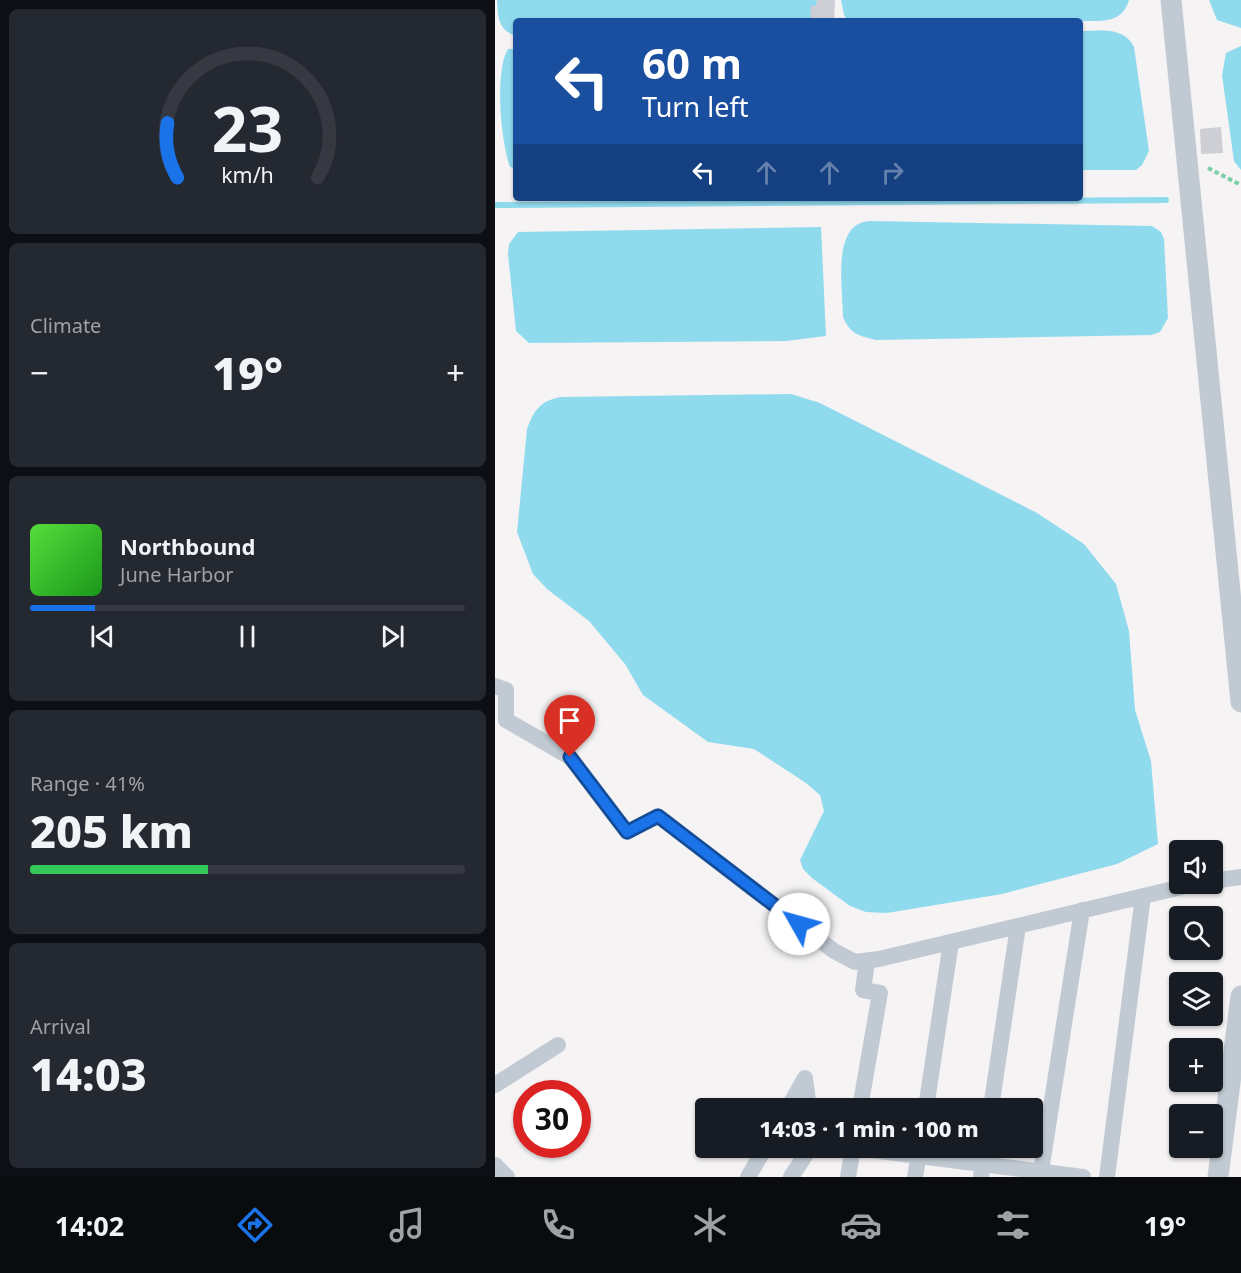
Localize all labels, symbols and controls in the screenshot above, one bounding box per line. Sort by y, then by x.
text: 60 m [642,34,742,91]
icon: left [543,42,621,120]
text: 23 [212,85,283,170]
text: Turn left [642,88,748,125]
icon: left [687,156,720,189]
icon: ahead [750,156,783,189]
icon: ahead [813,156,846,189]
icon: right [876,156,909,189]
text: km/h [221,161,274,190]
text: Climate [30,312,101,339]
text: 19° [212,342,283,403]
text: − [30,350,49,395]
text: + [446,350,465,395]
text: Northbound [120,531,255,561]
text: June Harbor [120,561,234,588]
icon: previous [86,620,119,653]
icon: pause [231,620,264,653]
icon: next [376,620,409,653]
pin [544,695,595,757]
icon: arrive [553,704,586,737]
text: Range · 41% [30,770,145,797]
text: 205 km [30,800,193,861]
map controls [1169,840,1223,1158]
button: sound [1169,840,1223,894]
position arrow [767,892,831,956]
button: search [1169,906,1223,960]
button: layers [1169,972,1223,1026]
text: Arrival [30,1013,91,1040]
button: + [1169,1038,1223,1092]
text: 14:03 [30,1043,147,1104]
speed limit sign: 30 [513,1080,591,1158]
button: − [1169,1104,1223,1158]
text: 14:03 · 1 min · 100 m [759,1113,979,1143]
icon: directions [234,1204,276,1246]
icon: music [386,1204,428,1246]
icon: phone [537,1204,579,1246]
icon: climate [689,1204,731,1246]
icon: car [840,1204,882,1246]
icon: filters [992,1204,1034,1246]
text: 14:02 [55,1207,124,1244]
text: 19° [1144,1207,1186,1244]

